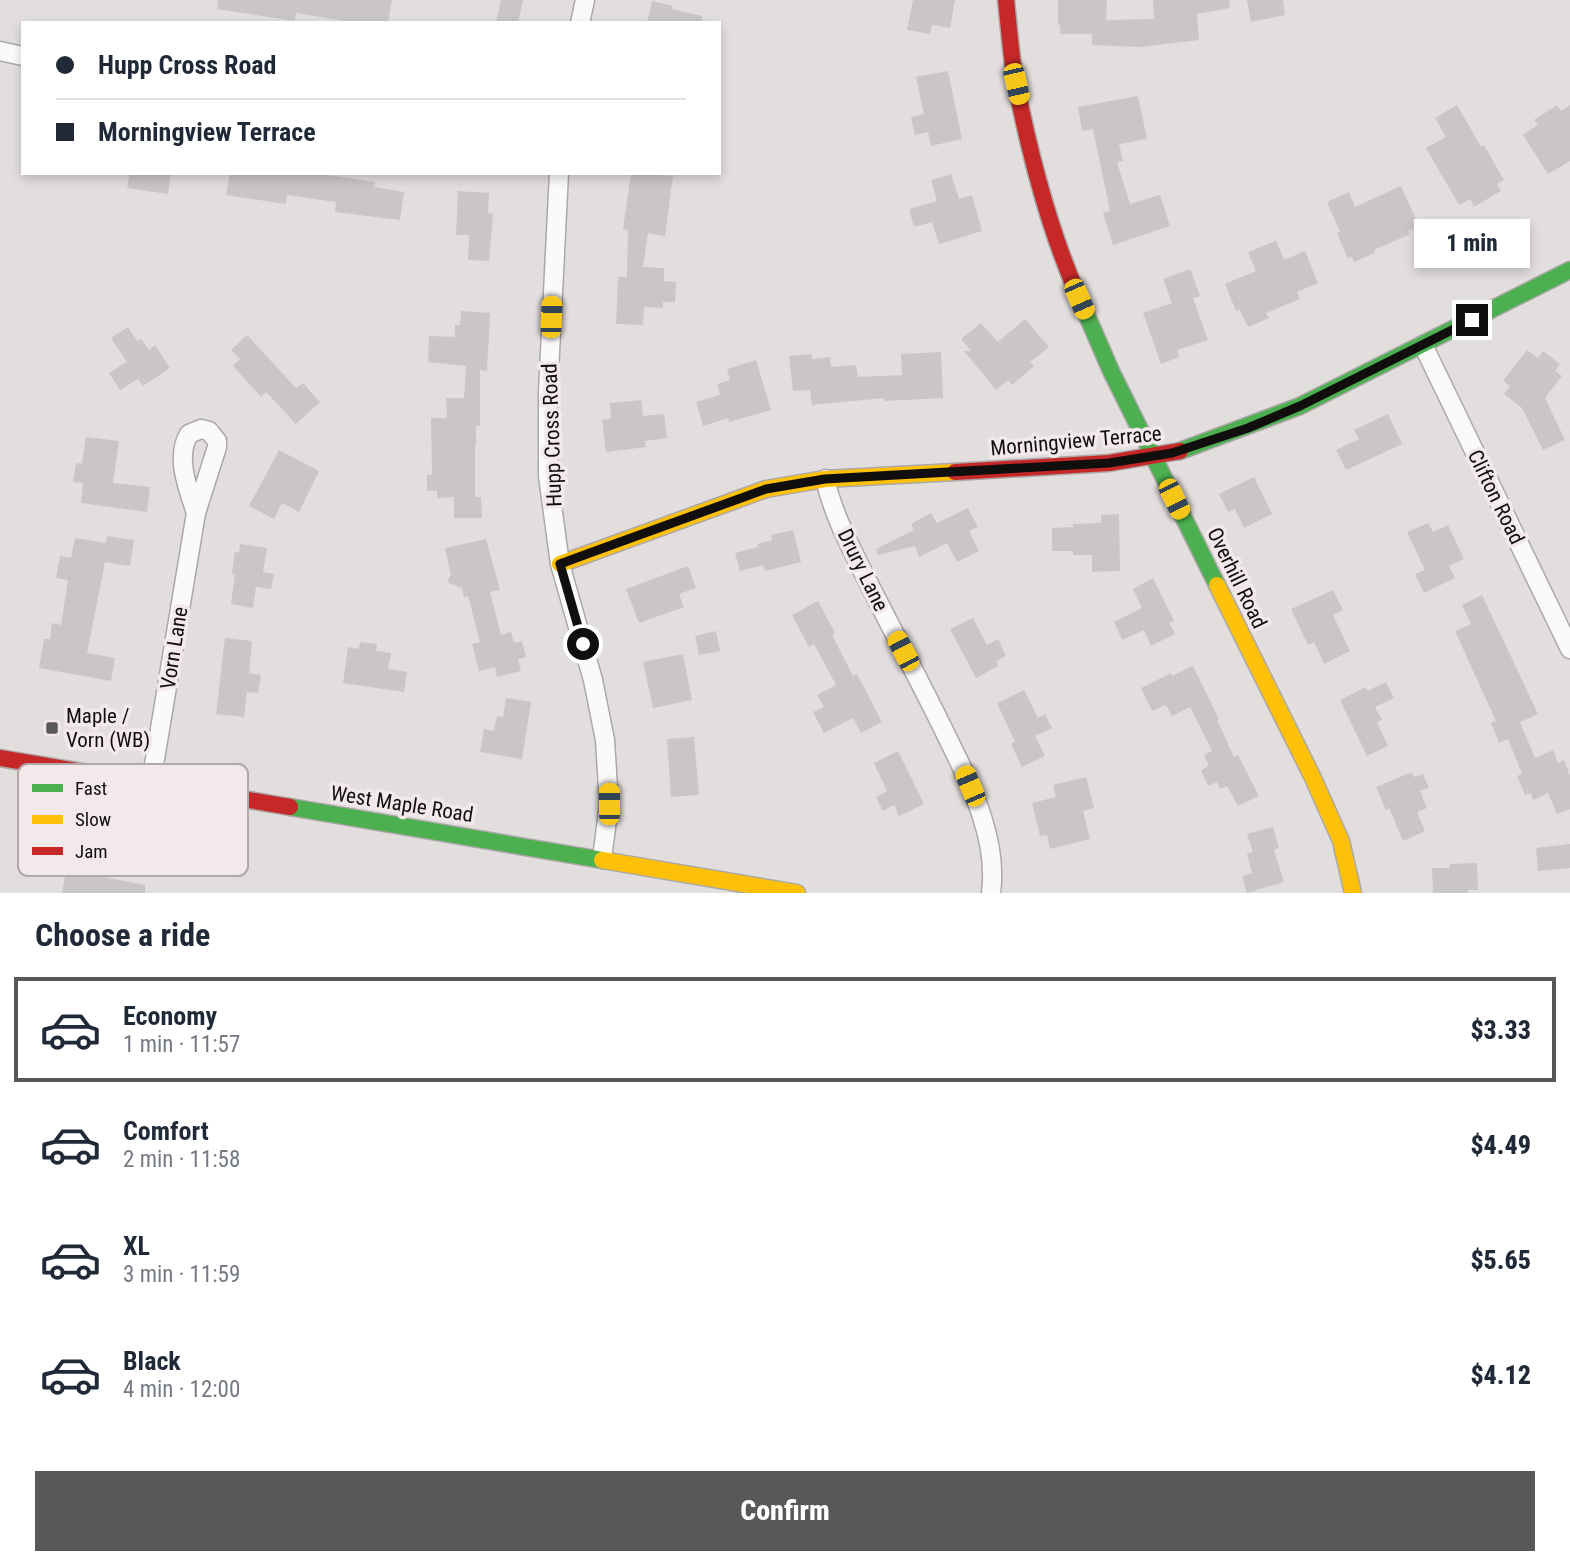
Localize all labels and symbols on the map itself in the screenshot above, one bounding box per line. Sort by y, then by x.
car [1002,61,1031,107]
callout: 1 min [1414,218,1530,268]
car [1061,276,1098,322]
car [540,296,563,338]
route end [1456,304,1488,336]
street label: Hupp Cross Road [538,363,566,507]
street label: Morningview Terrace [989,422,1163,460]
street label: Clifton Road [1463,446,1529,548]
car [1156,476,1193,522]
street label: Overhill Road [1202,524,1272,632]
street label: Drury Lane [833,525,893,615]
street label: Vorn Lane [156,605,192,691]
route start [567,628,599,660]
car [884,628,923,674]
place label: Maple / Vorn (WB) [66,704,150,752]
marker: Maple / Vorn (WB) [44,720,60,736]
car [953,763,988,809]
legend [18,764,248,876]
text: Fast [75,777,107,800]
street label: West Maple Road [329,781,475,827]
car [599,783,620,825]
text: Slow [75,808,111,831]
text: Jam [75,840,108,863]

